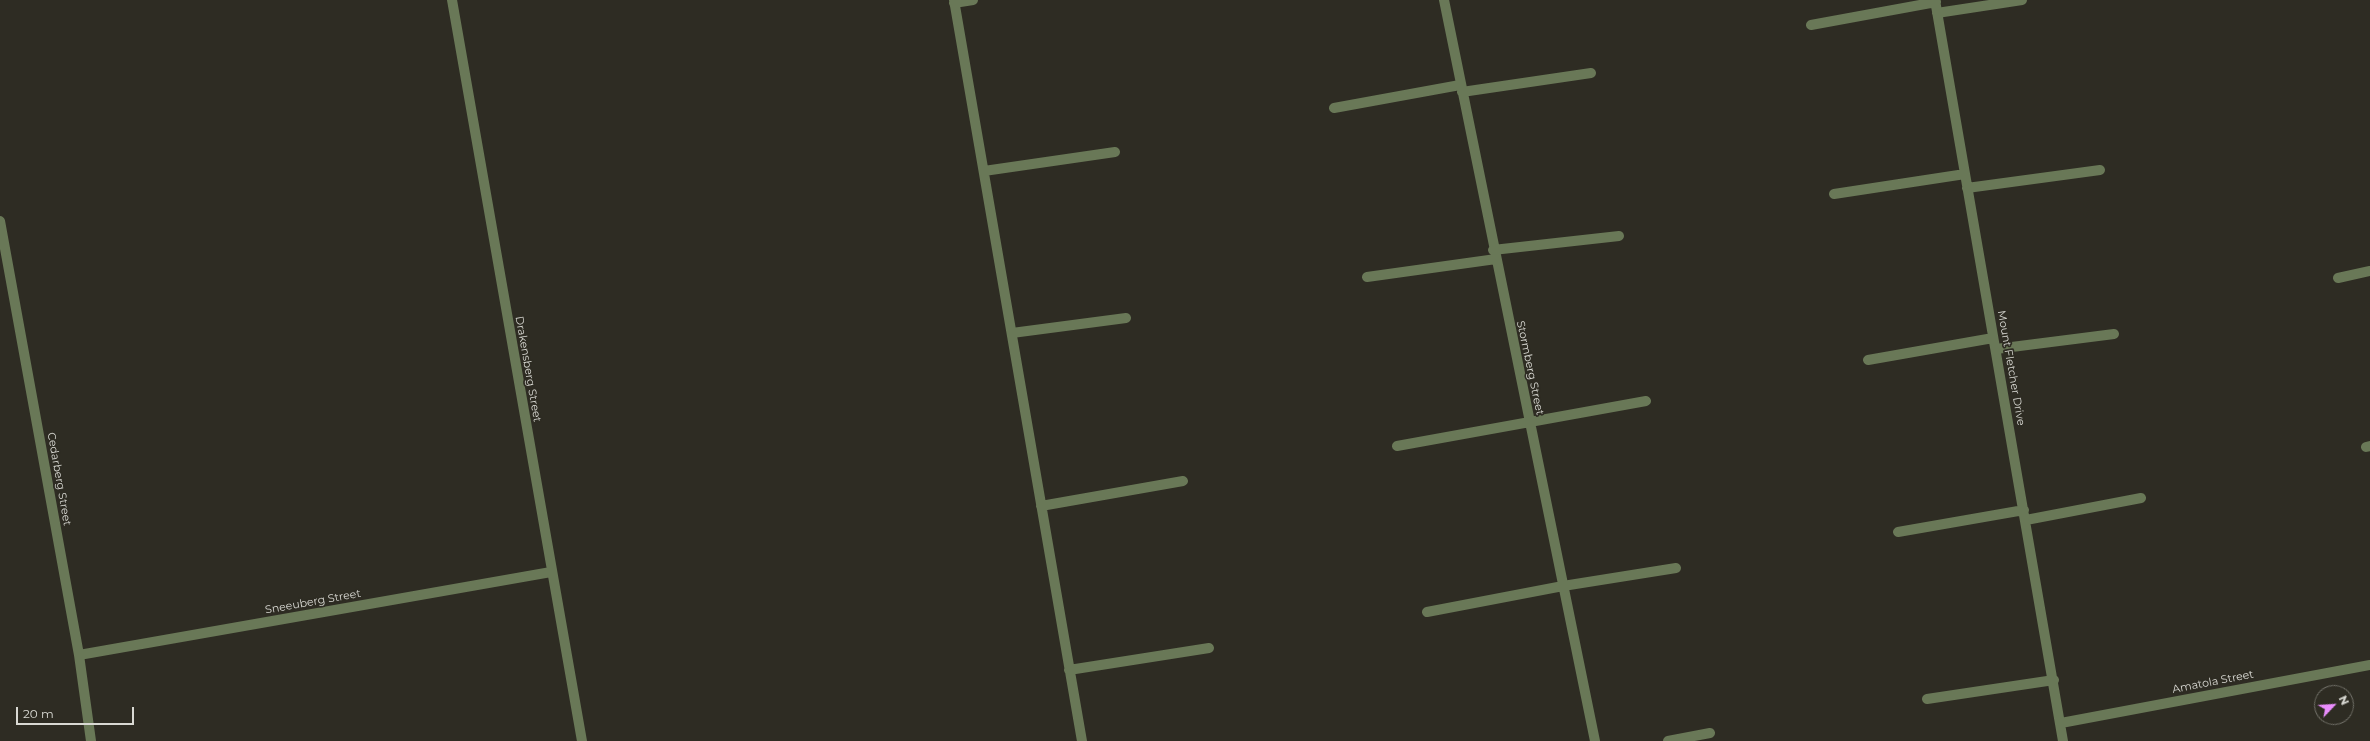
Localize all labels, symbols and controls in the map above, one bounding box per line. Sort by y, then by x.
street label: Mount Fletcher Drive [1994,309,2028,427]
street label: Drakensberg Street [512,315,544,423]
street label: Stormberg Street [1514,320,1546,416]
street label: Cedarberg Street [44,431,74,527]
street label: Sneeuberg Street [264,587,362,617]
street label: Amatola Street [2171,668,2255,696]
north arrow [2314,685,2354,725]
text: N [2336,693,2352,707]
scale bar [18,699,136,725]
text: 20 m [23,706,54,721]

